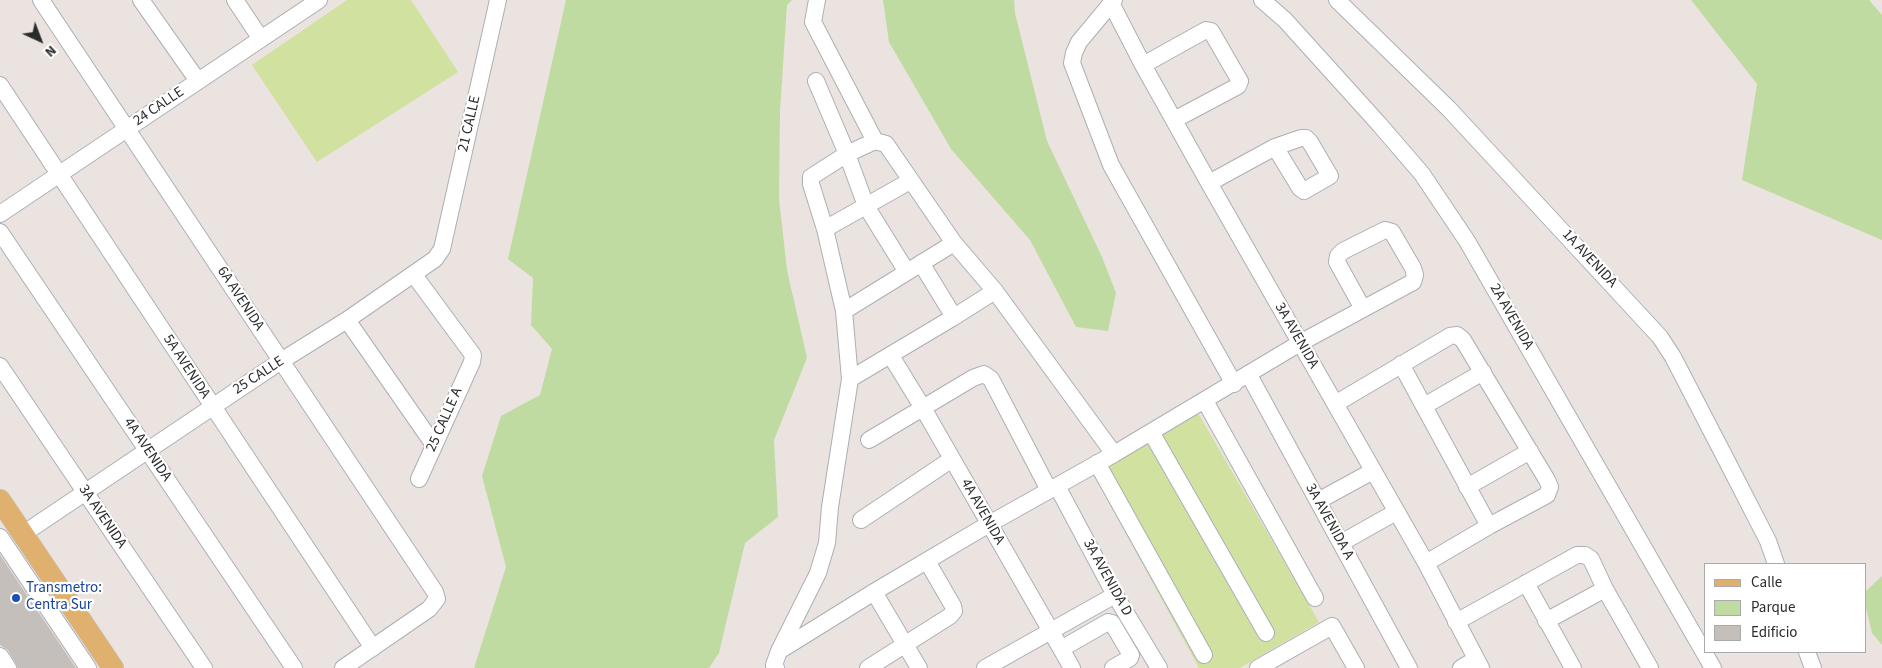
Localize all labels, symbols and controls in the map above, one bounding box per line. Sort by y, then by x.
north arrow [15,15,65,65]
text: N [40,40,60,61]
street label: 24 CALLE [130,84,188,130]
street label: 21 CALLE [455,94,485,154]
street label: 1A AVENIDA [1558,226,1620,292]
street label: 6A AVENIDA [213,263,267,335]
street label: 2A AVENIDA [1485,281,1537,353]
street label: 3A AVENIDA [1270,300,1322,372]
street label: 5A AVENIDA [159,331,213,403]
street label: 25 CALLE [230,353,288,399]
street label: 25 CALLE A [423,385,467,455]
street label: 4A AVENIDA [119,415,175,485]
street label: 4A AVENIDA [956,476,1008,548]
street label: 3A AVENIDA A [1301,481,1357,563]
street label: 3A AVENIDA [74,482,130,552]
street label: 3A AVENIDA D [1078,536,1136,620]
legend [1704,563,1867,653]
text: Calle [1751,572,1782,593]
place label: Transmetro: Centra Sur [26,580,102,615]
marker: Transmetro: Centra Sur [10,592,22,604]
text: Parque [1751,597,1795,618]
text: Edificio [1751,622,1798,643]

